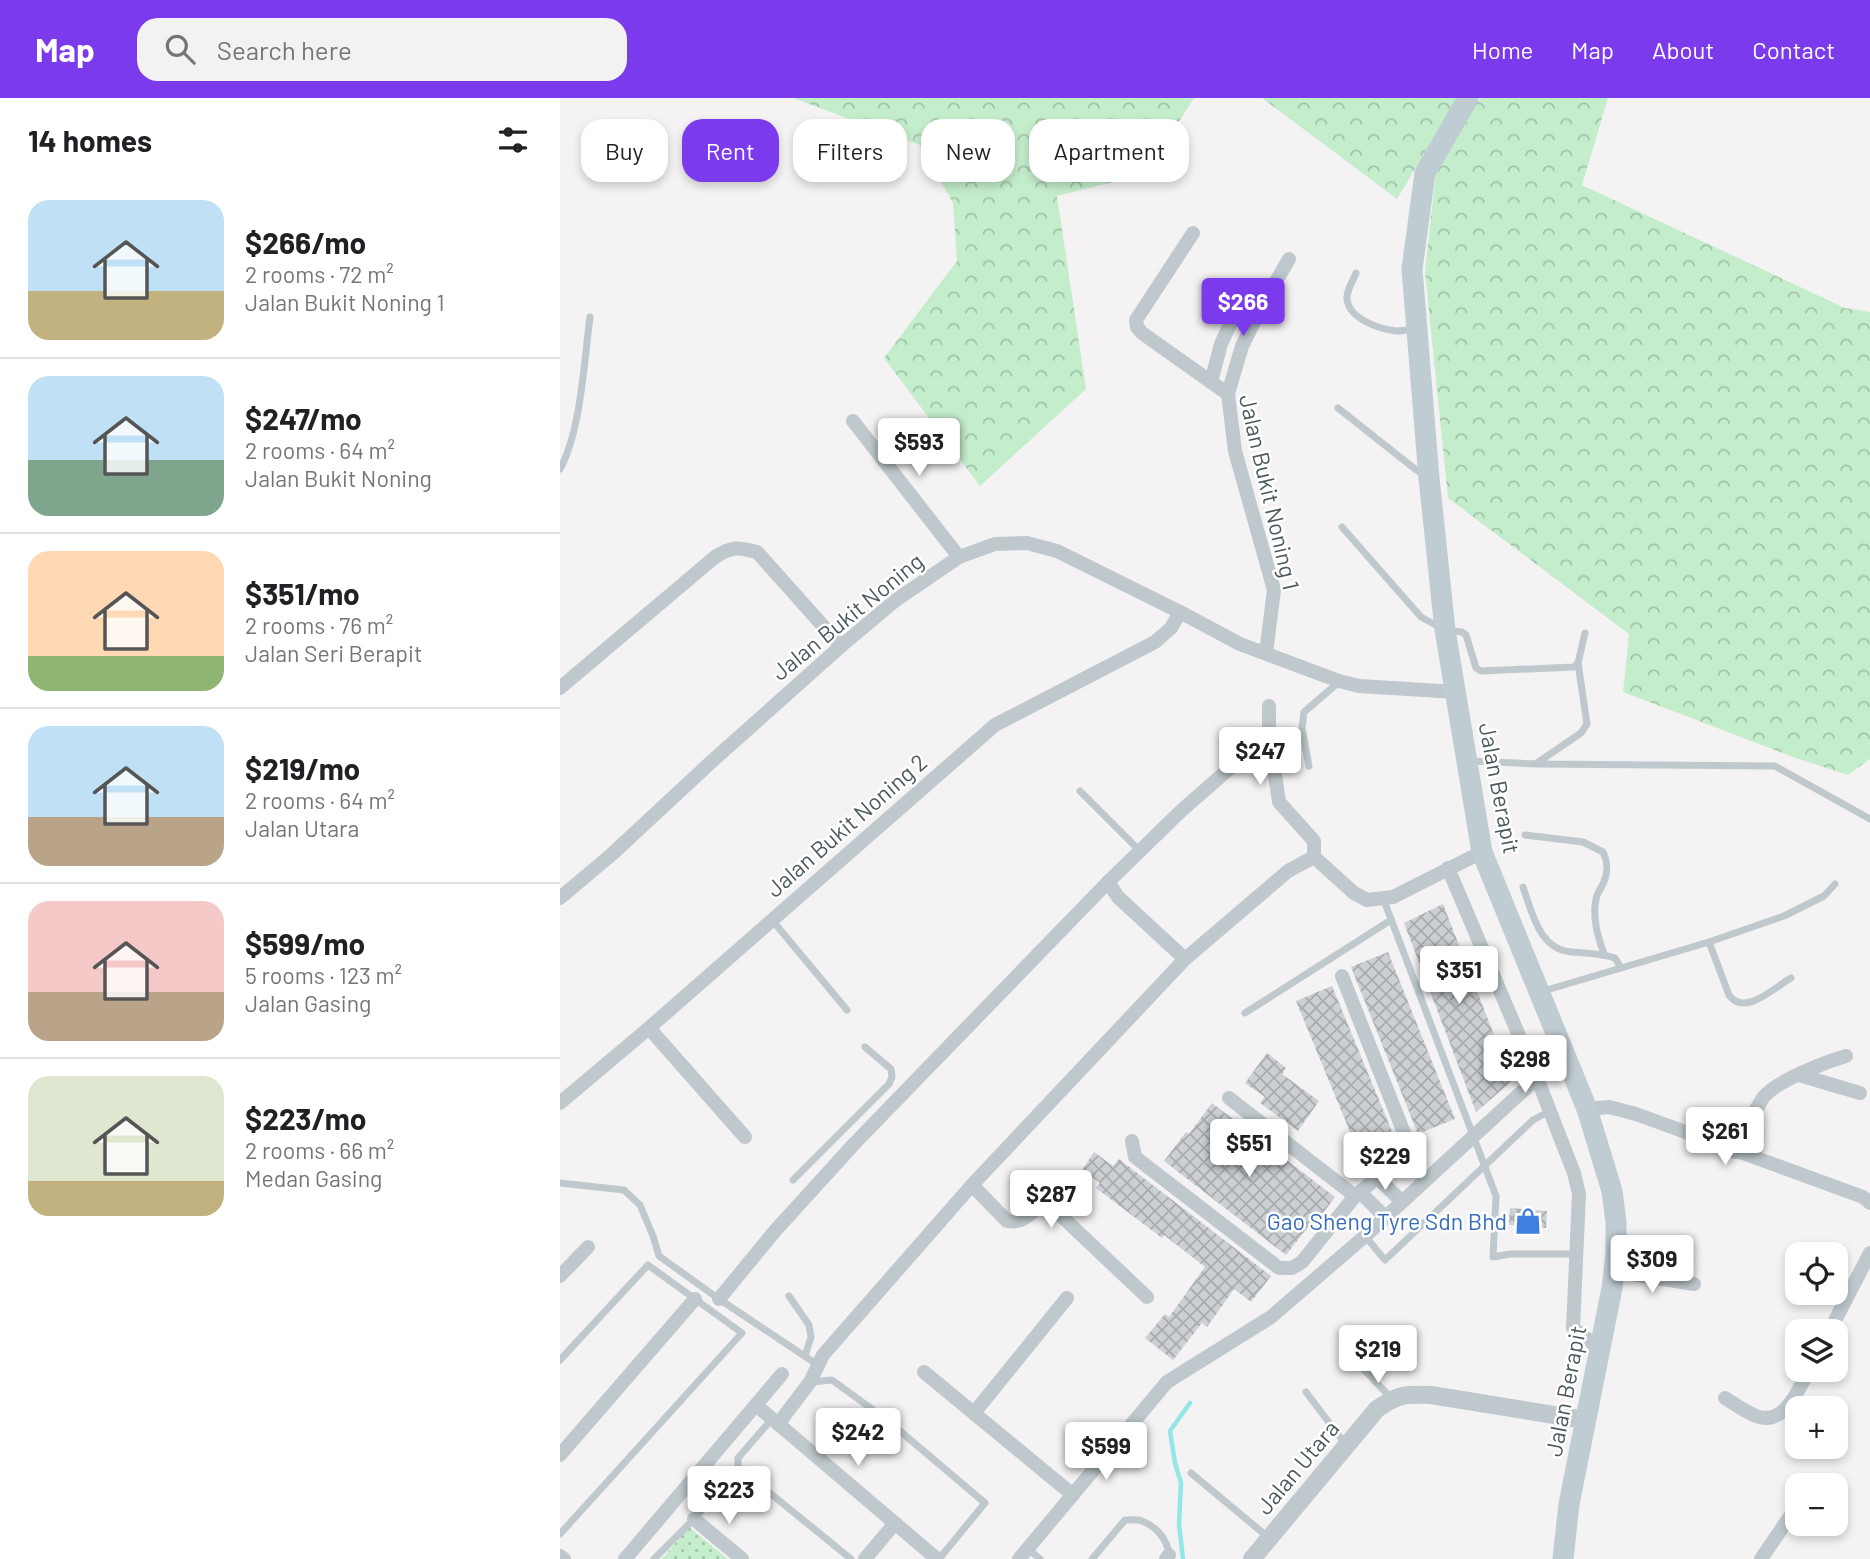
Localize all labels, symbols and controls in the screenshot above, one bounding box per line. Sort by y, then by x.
search box [137,18,627,81]
text: Map [35,29,95,69]
icon: search [161,30,199,68]
text: Search here [217,34,352,65]
text: Home [1472,35,1533,64]
text: Map [1571,35,1614,64]
text: About [1652,35,1714,64]
text: Contact [1752,35,1835,64]
chip: Buy [581,119,668,182]
chip: Rent [682,119,779,182]
chip: Filters [793,119,907,182]
chip: New [921,119,1015,182]
chip: Apartment [1029,119,1189,182]
icon: filters [494,121,532,159]
text: 14 homes [28,122,152,158]
text: $266/mo [245,224,366,260]
icon: home [84,228,168,312]
text: 2 rooms · 72 m² [245,260,394,288]
pin: $266 [1202,278,1284,338]
text: $266 [1218,287,1268,315]
text: Jalan Bukit Noning 1 [245,288,445,316]
street label: Jalan Bukit Noning 1 [1234,392,1306,592]
text: $247/mo [245,400,362,436]
icon: home [84,404,168,488]
pin: $593 [878,418,960,478]
text: $593 [894,427,944,455]
text: 2 rooms · 64 m² [245,436,395,464]
text: Jalan Bukit Noning [245,464,432,492]
street label: Jalan Bukit Noning [766,546,928,686]
text: $351/mo [245,575,360,611]
icon: home [84,579,168,663]
text: 2 rooms · 76 m² [245,611,393,639]
text: Jalan Seri Berapit [245,639,422,667]
street label: Jalan Berapit [1474,720,1526,856]
pin: $247 [1219,728,1301,787]
text: $247 [1235,736,1285,764]
street label: Jalan Bukit Noning 2 [760,748,932,902]
text: $219/mo [245,750,360,786]
icon: home [84,754,168,838]
text: 2 rooms · 64 m² [245,786,395,814]
text: Jalan Utara [245,814,359,842]
text: $599/mo [245,925,365,961]
icon: home [84,929,168,1013]
pin: $351 [1418,946,1500,1006]
text: $351 [1436,955,1482,983]
text: 5 rooms · 123 m² [245,961,402,989]
text: Jalan Gasing [245,989,371,1017]
pin: $298 [1484,1035,1566,1095]
text: $298 [1500,1044,1550,1072]
text: $223/mo [245,1100,367,1136]
icon: home [84,1104,168,1188]
pin: $261 [1684,1108,1766,1167]
text: $261 [1702,1116,1748,1144]
pin: $551 [1208,1119,1290,1179]
text: $551 [1226,1128,1272,1156]
pin: $229 [1344,1132,1426,1192]
text: 2 rooms · 66 m² [245,1136,394,1164]
text: $229 [1359,1141,1411,1169]
text: Medan Gasing [245,1164,382,1192]
pin: $287 [1010,1170,1092,1230]
text: $287 [1026,1179,1076,1207]
shop icon: Gao Sheng Tyre Sdn Bhd [1513,1206,1543,1236]
place label: Gao Sheng Tyre Sdn Bhd [1267,1207,1507,1235]
pin: $309 [1611,1236,1693,1295]
map controls [1785,1242,1848,1536]
button: locate [1785,1242,1848,1305]
text: $309 [1627,1244,1677,1272]
button: layers [1785,1319,1848,1382]
street label: Jalan Berapit [1539,1323,1591,1459]
pin: $219 [1337,1326,1419,1385]
text: $219 [1355,1334,1401,1362]
button: + [1785,1396,1848,1459]
pin: $242 [817,1408,899,1468]
street label: Jalan Utara [1250,1414,1344,1520]
text: $242 [832,1417,884,1445]
pin: $599 [1065,1422,1147,1482]
text: $599 [1081,1431,1131,1459]
pin: $223 [688,1466,770,1526]
button: − [1785,1473,1848,1536]
text: $223 [703,1475,755,1503]

